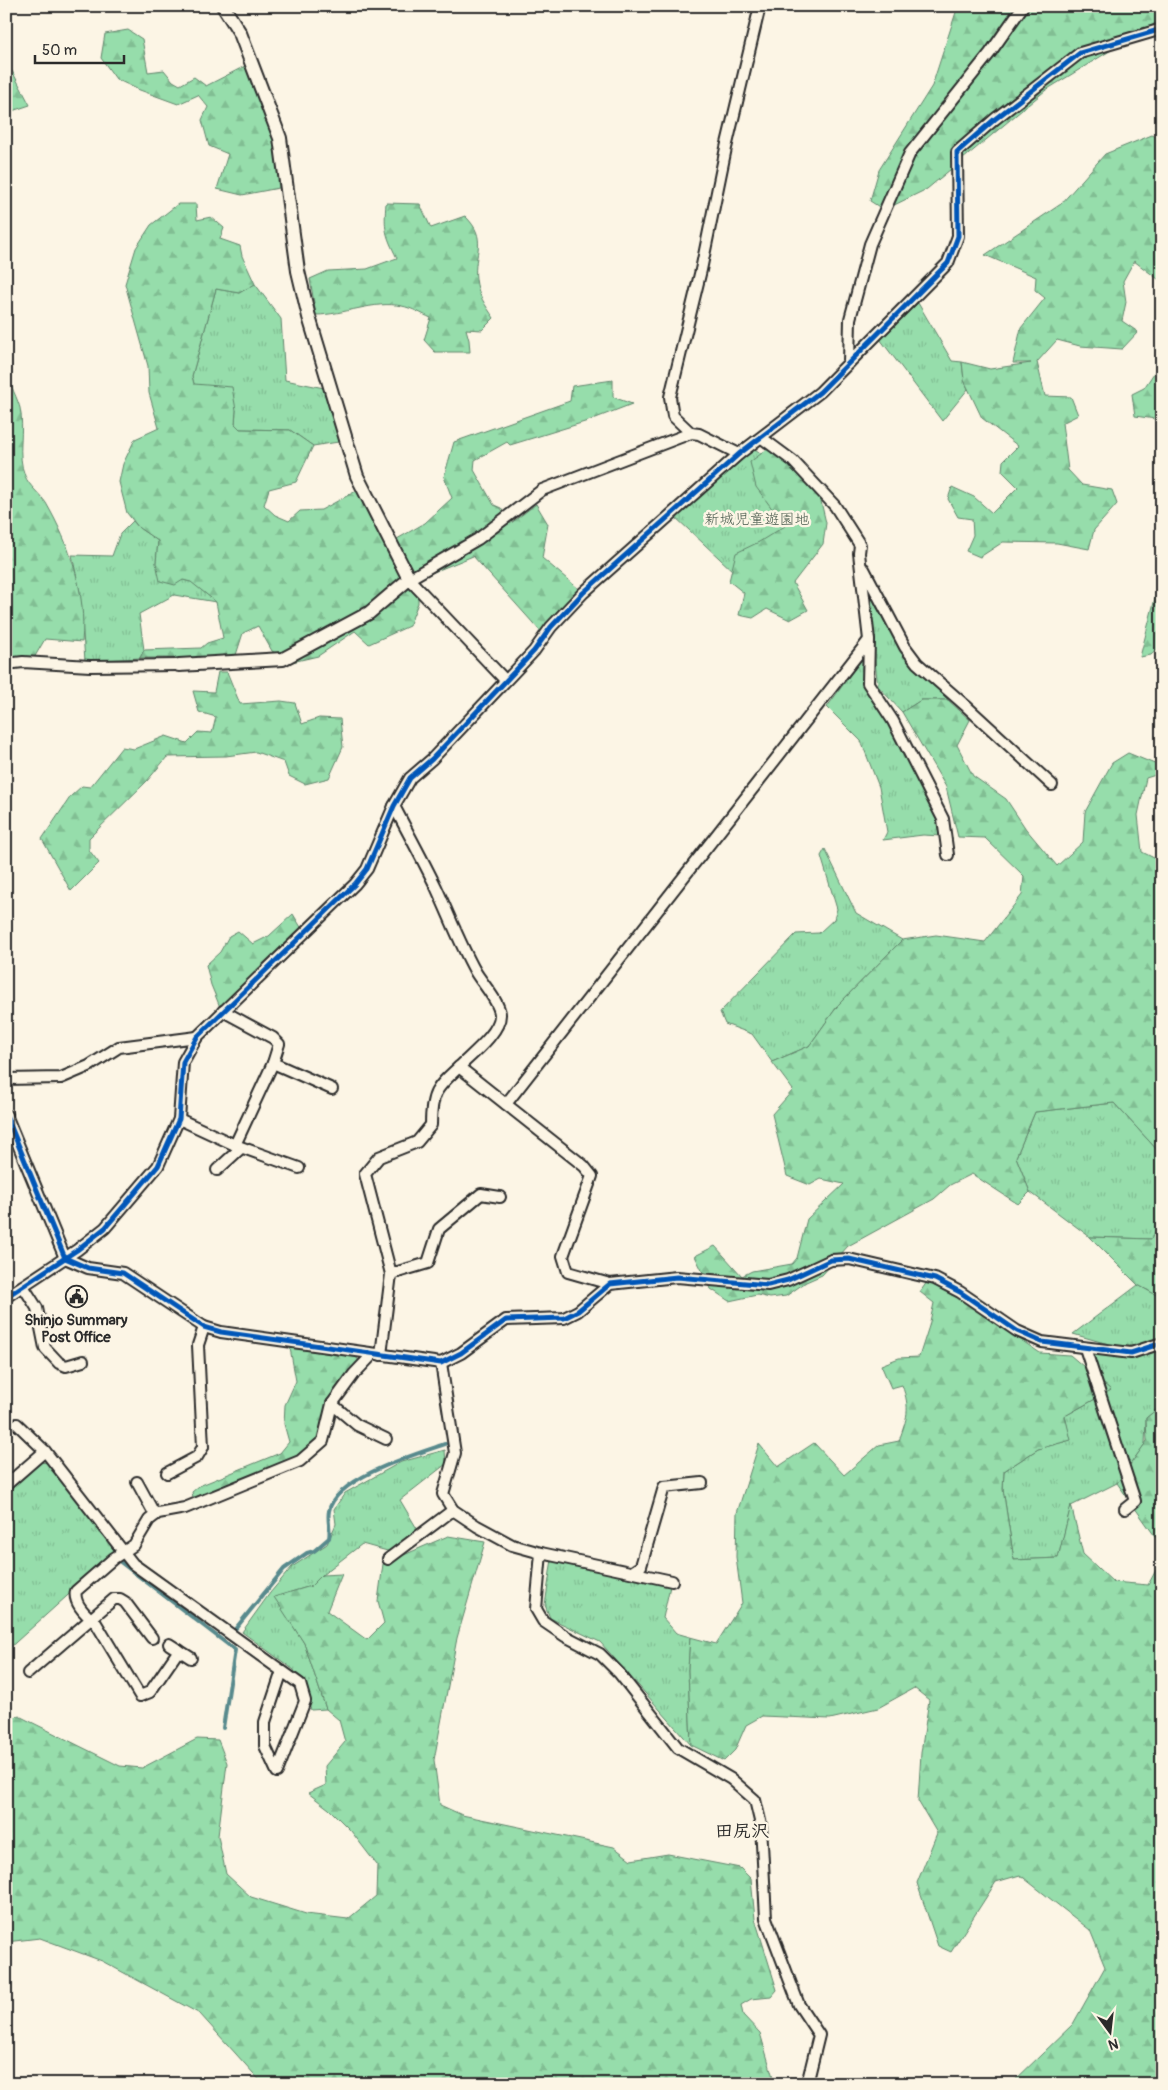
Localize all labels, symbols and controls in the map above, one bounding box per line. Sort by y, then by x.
scale bar [35,32,124,64]
text: 50 m [42,41,77,60]
park label: 新城児童遊園地 [704,510,810,529]
public building icon: Shinjo Summary Post Office [64,1285,88,1309]
place label: Shinjo Summary Post Office [25,1311,128,1347]
district label: 田尻沢 [715,1820,769,1843]
north arrow [1086,2008,1136,2058]
text: N [1106,2035,1120,2054]

